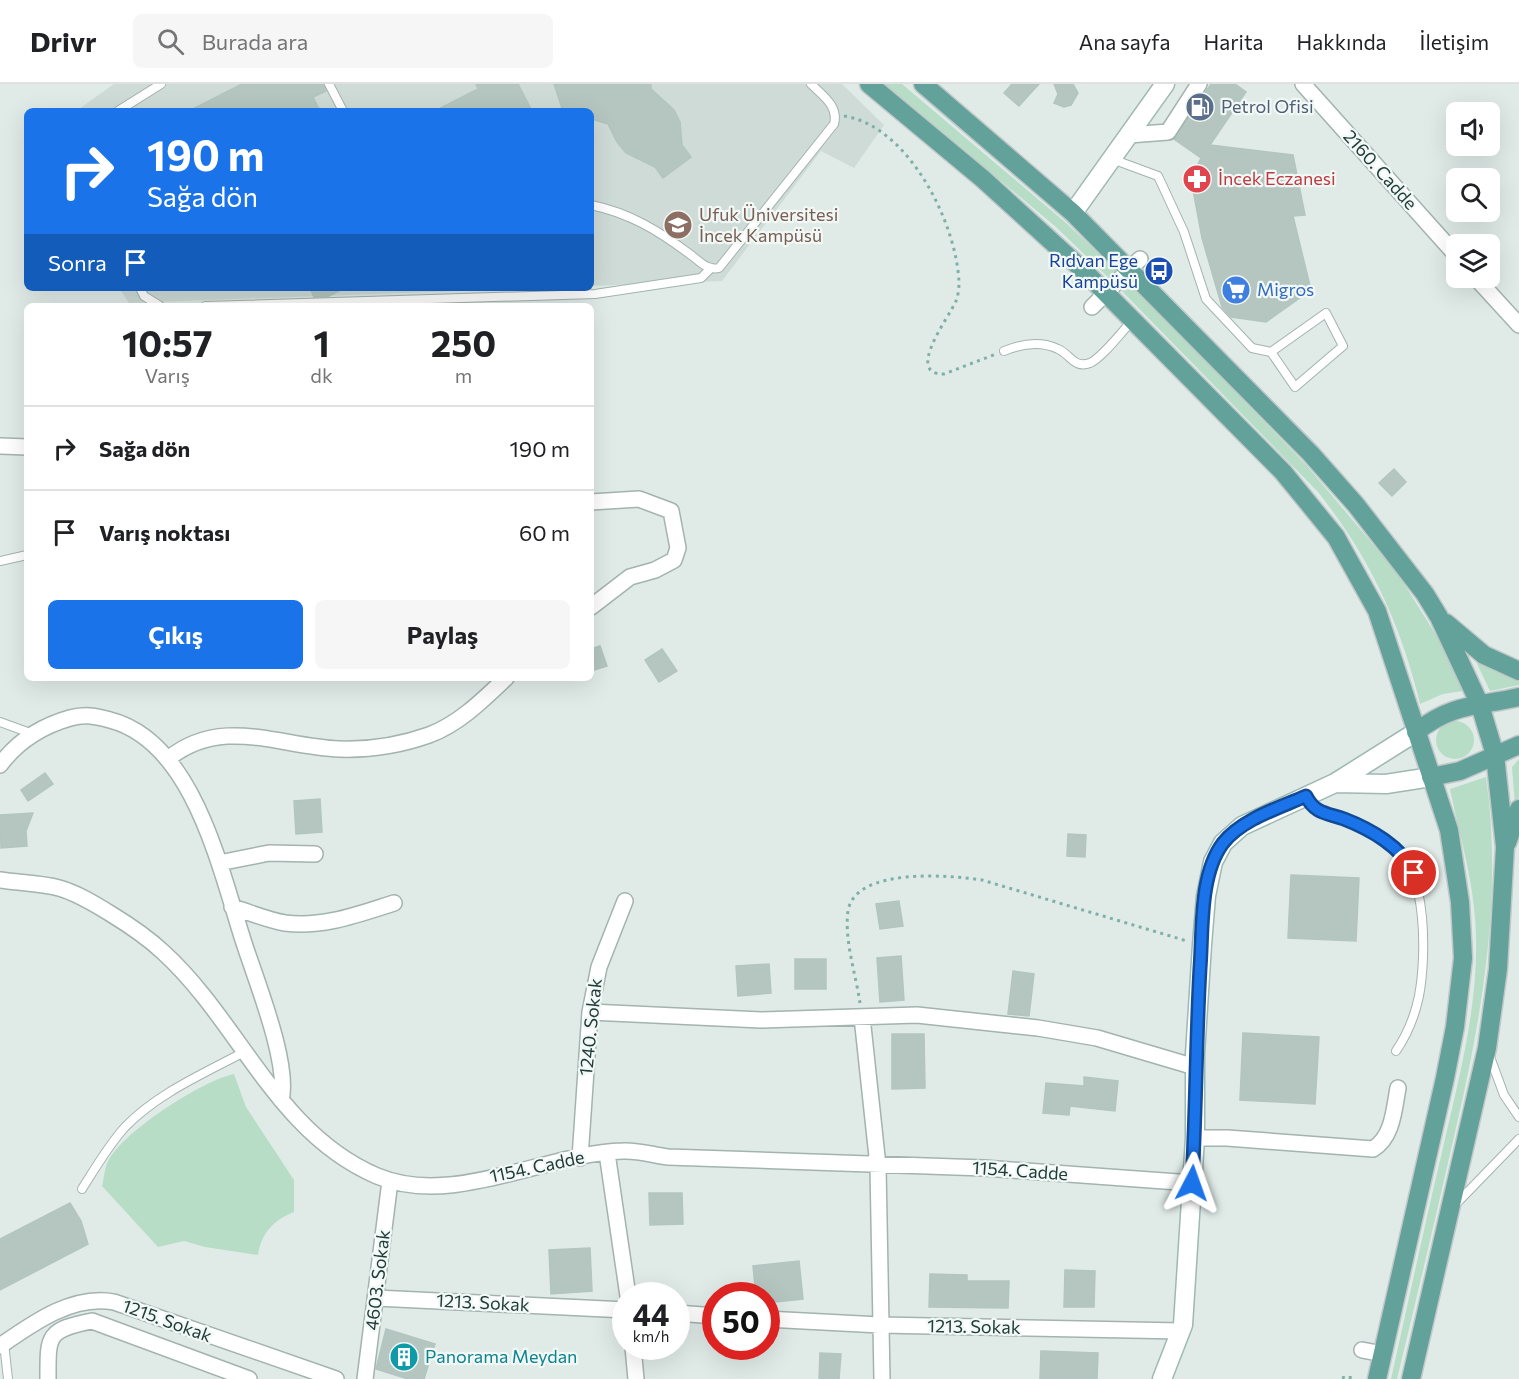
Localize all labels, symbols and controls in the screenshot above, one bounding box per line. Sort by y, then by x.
search box [133,14,553,68]
text: Drivr [30,24,97,58]
icon: search [154,25,187,58]
text: Burada ara [202,28,308,55]
text: Ana sayfa [1079,29,1170,54]
text: Harita [1203,29,1264,54]
text: Hakkında [1297,29,1387,54]
text: İletişim [1420,29,1489,54]
fuel station icon: Petrol Ofisi [1184,91,1216,123]
place label: Petrol Ofisi [1221,95,1314,117]
map controls [1446,102,1500,288]
button: sound [1446,102,1500,156]
street label: 2160. Cadde [1339,125,1422,214]
text: 190 m [147,128,265,180]
icon: right [48,132,126,210]
pharmacy icon: İncek Eczanesi [1181,163,1213,195]
place label: İncek Eczanesi [1218,167,1336,189]
button: search [1446,168,1500,222]
text: Sağa dön [147,180,258,213]
place label: Ufuk Üniversitesi İncek Kampüsü [699,203,838,246]
school or university icon: Ufuk Üniversitesi İncek Kampüsü [662,209,694,241]
button: layers [1446,234,1500,288]
icon: arrive [119,246,152,279]
text: Sonra [48,249,107,276]
place label: Rıdvan Ege Kampüsü [1049,249,1138,292]
bus stop icon: Rıdvan Ege Kampüsü [1143,255,1175,287]
supermarket icon: Migros [1220,274,1252,306]
place label: Migros [1257,278,1314,300]
text: 10:57 [122,320,212,364]
text: 1 [313,320,330,364]
text: 250 [431,320,496,364]
text: Varış [144,363,190,387]
text: dk [310,363,333,387]
text: m [455,363,472,387]
icon: right [48,432,81,465]
text: Sağa dön [99,435,190,462]
text: 190 m [509,435,570,462]
icon: arrive [48,516,81,549]
text: Varış noktası [99,519,230,546]
text: 60 m [519,519,570,546]
button: Çıkış [48,600,303,669]
button: Paylaş [315,600,570,669]
pin [1388,847,1439,898]
icon: arrive [1397,856,1430,889]
street label: 1240. Sokak [574,977,606,1077]
street label: 1154. Cadde [487,1145,586,1187]
position arrow [1160,1151,1224,1215]
street label: 1154. Cadde [971,1156,1069,1184]
street label: 4603. Sokak [360,1228,394,1332]
speed limit sign: 50 [702,1282,780,1360]
street label: 1213. Sokak [436,1289,530,1315]
street label: 1215. Sokak [120,1294,215,1346]
text: 44 [633,1295,669,1332]
street label: 1213. Sokak [927,1314,1021,1338]
text: km/h [633,1327,669,1345]
building icon: Panorama Meydan [388,1341,420,1373]
place label: Panorama Meydan [425,1345,577,1367]

